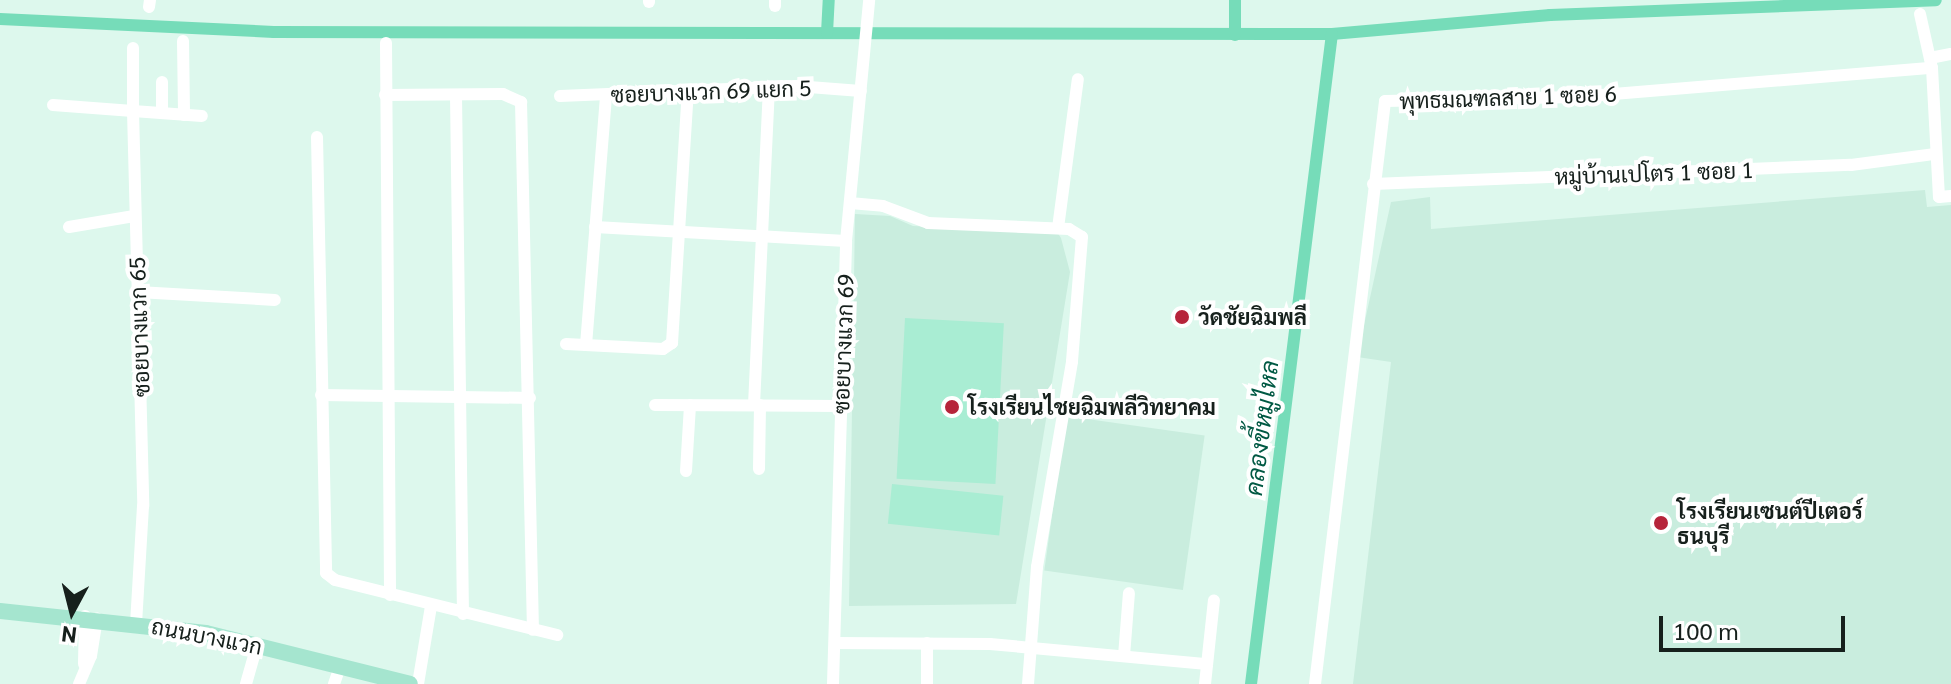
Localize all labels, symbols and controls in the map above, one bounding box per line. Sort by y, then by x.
street label: ซอยบางแวก 69 แยก 5 [610,74,812,108]
street label: พุทธมณฑลสาย 1 ซอย 6 [1399,80,1617,114]
street label: หมู่บ้านเปโตร 1 ซอย 1 [1554,156,1754,190]
street label: ซอยบางแวก 65 [123,257,155,397]
street label: ซอยบางแวก 69 [827,274,859,414]
place label: วัดชัยฉิมพลี [1198,304,1307,330]
marker: วัดชัยฉิมพลี [1173,308,1191,326]
water label: คลองขี้หมูไหล [1238,359,1284,497]
place label: โรงเรียนไชยฉิมพลีวิทยาคม [968,394,1216,420]
marker: โรงเรียนไชยฉิมพลีวิทยาคม [943,398,961,416]
place label: โรงเรียนเซนต์ปีเตอร์ ธนบุรี [1677,497,1863,548]
marker: โรงเรียนเซนต์ปีเตอร์ ธนบุรี [1652,514,1670,532]
north arrow [32,572,112,652]
scale bar [1663,600,1849,650]
street label: ถนนบางแวก [149,612,265,660]
text: 100 m [1673,614,1739,646]
text: N [60,621,78,651]

